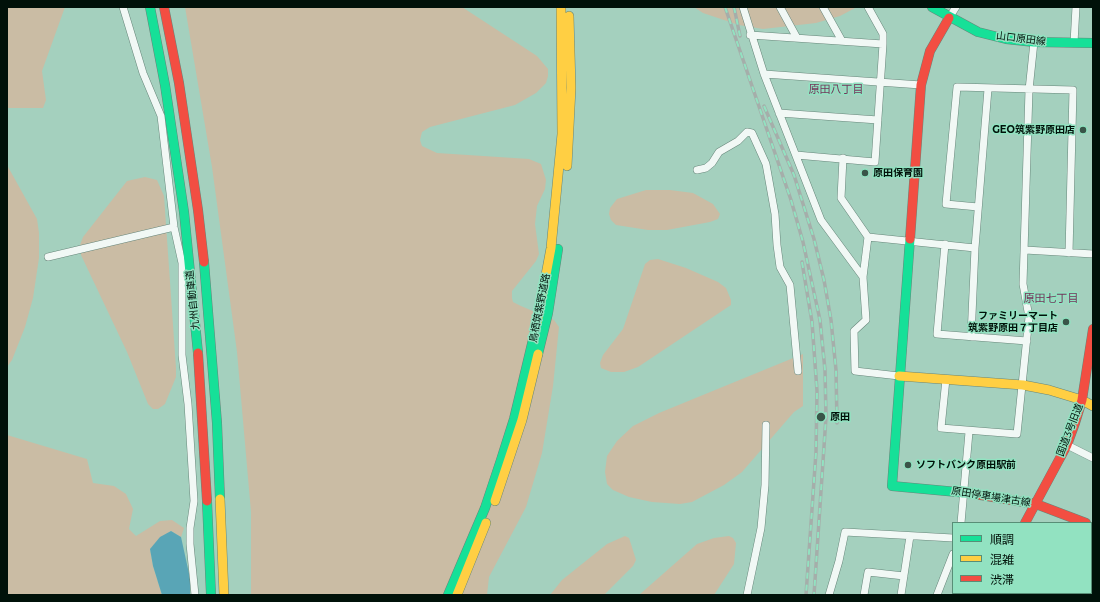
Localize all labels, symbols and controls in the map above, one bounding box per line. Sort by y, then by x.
street label: 山口原田線 [995,30,1047,48]
district label: 原田八丁目 [809,83,863,97]
place label: GEO筑紫野原田店 [992,124,1075,136]
marker: GEO筑紫野原田店 [1078,125,1088,135]
place label: 原田保育園 [873,167,923,179]
marker: 原田保育園 [860,168,870,178]
street label: 九州自動車道 [184,270,202,330]
street label: 鳥栖筑紫野道路 [527,272,553,344]
district label: 原田七丁目 [1024,292,1078,306]
place label: ファミリーマート 筑紫野原田７丁目店 [968,310,1058,334]
marker: ファミリーマート 筑紫野原田７丁目店 [1061,317,1071,327]
street label: 国道3号旧道 [1054,402,1086,458]
marker: 原田 [815,411,827,423]
place label: 原田 [830,411,850,423]
place label: ソフトバンク原田駅前 [916,459,1016,471]
marker: ソフトバンク原田駅前 [903,460,913,470]
street label: 原田停車場津古線 [951,485,1031,509]
legend [952,522,1092,594]
text: 順調 [990,532,1014,547]
text: 混雑 [990,552,1014,567]
text: 渋滞 [990,572,1014,587]

